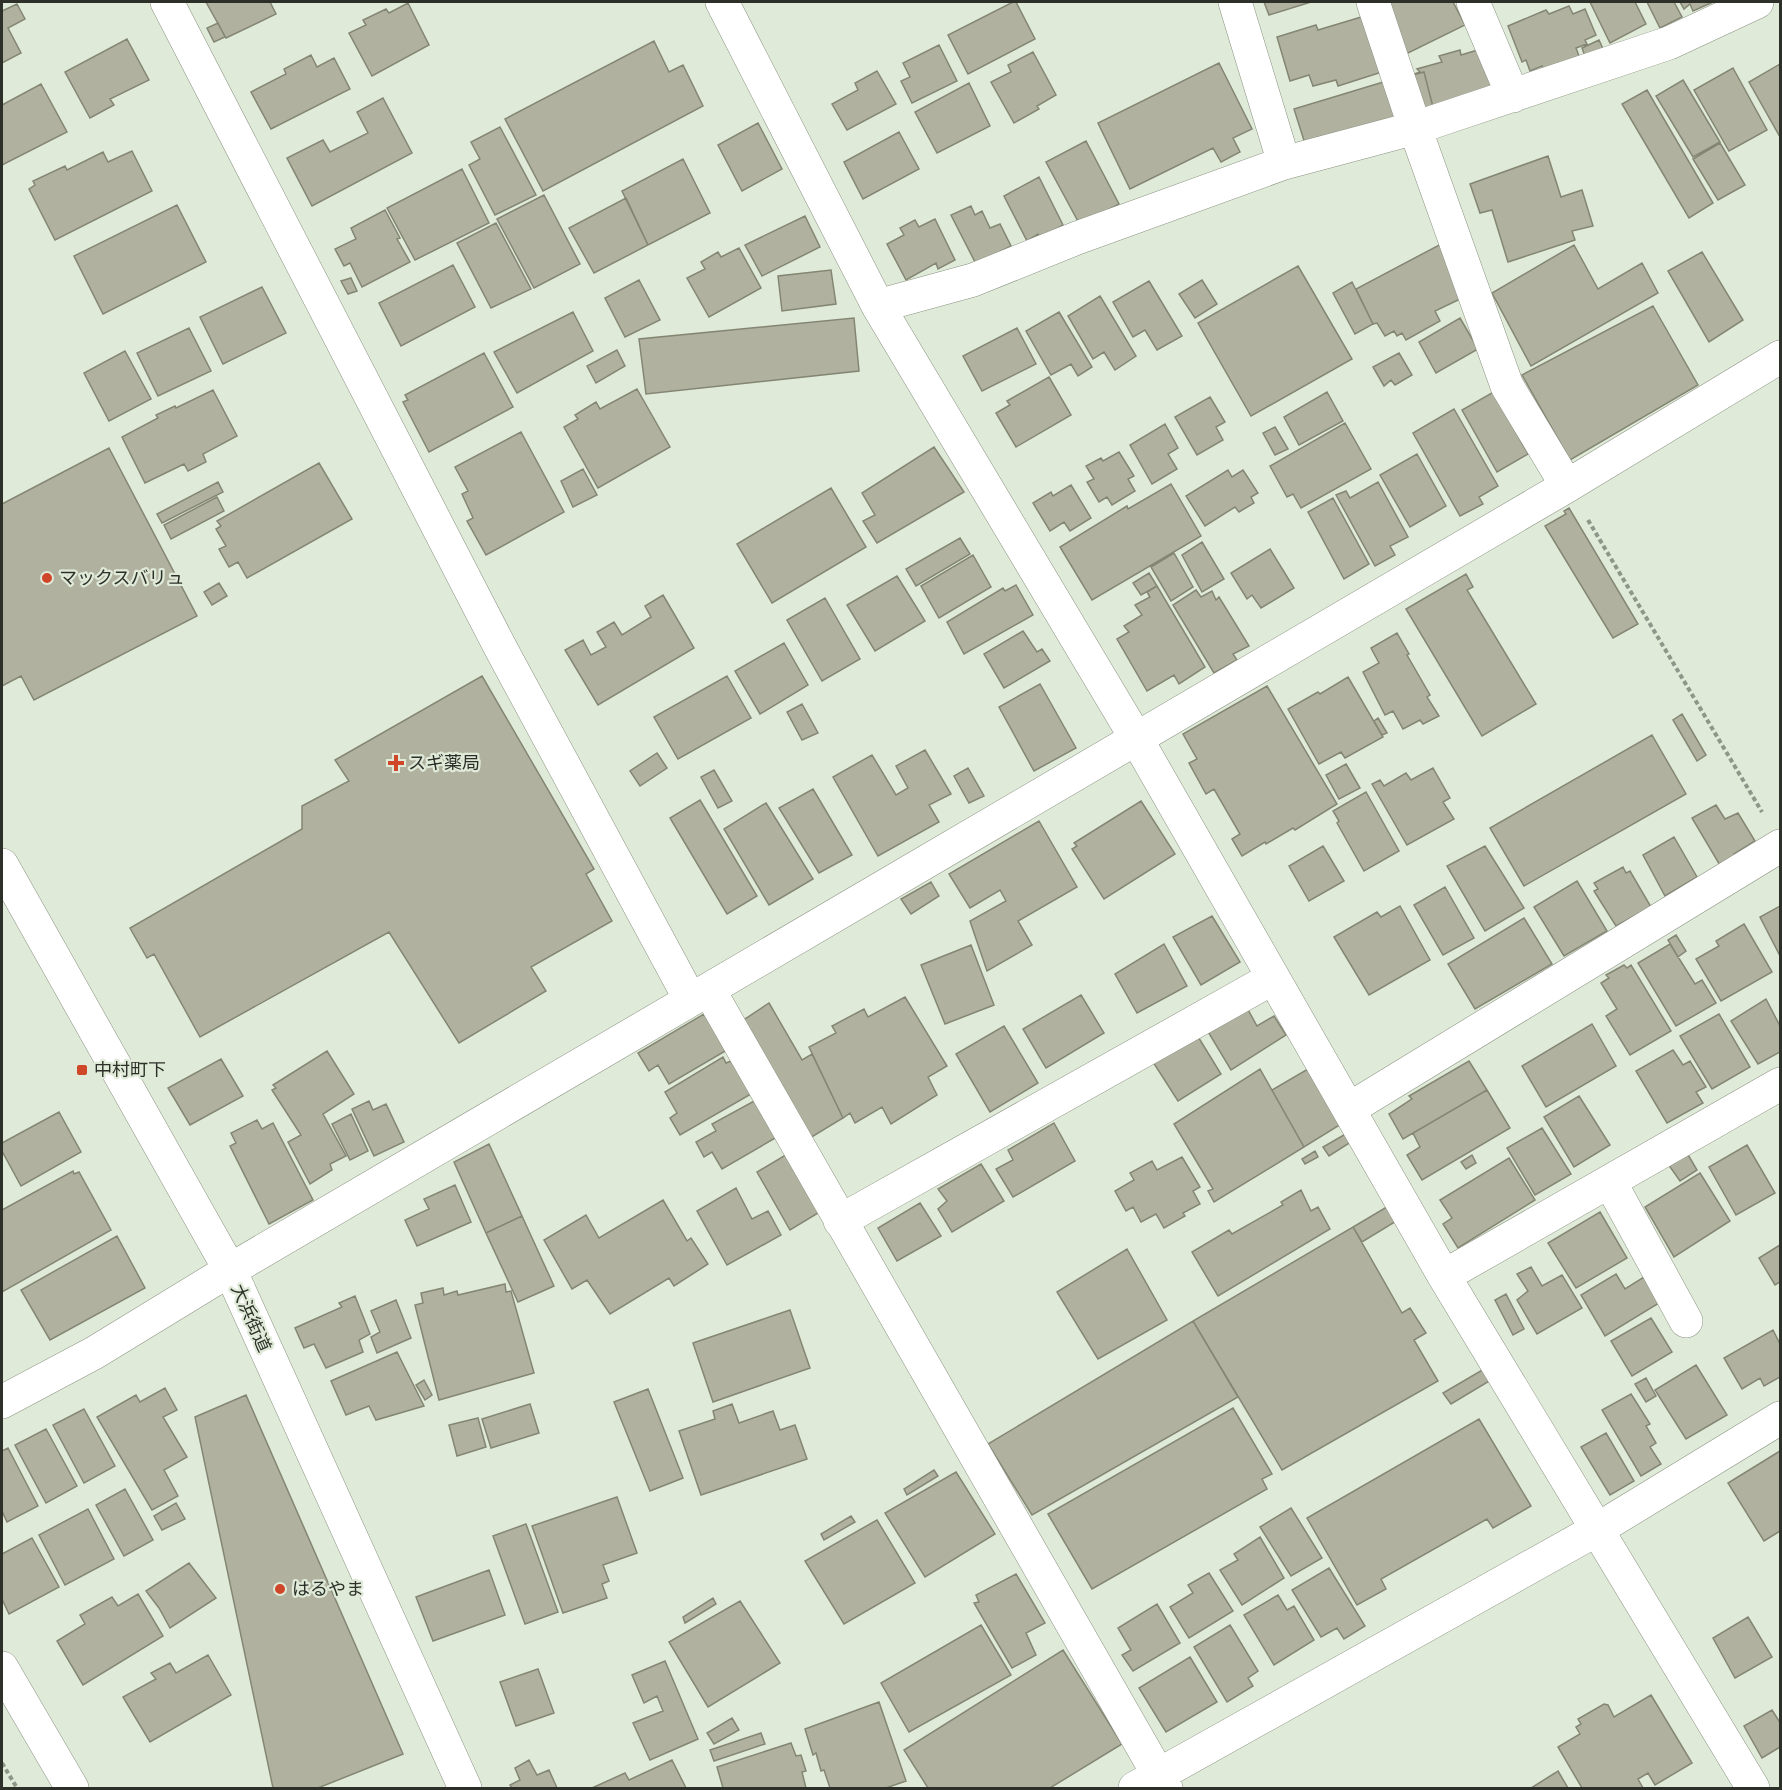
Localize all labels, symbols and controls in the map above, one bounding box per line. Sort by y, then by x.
place label: マックスバリュ [59,567,184,589]
marker: マックスバリュ [40,571,54,585]
place label: スギ薬局 [408,752,480,774]
marker: スギ薬局 [389,756,403,770]
place label: 中村町下 [94,1059,166,1081]
marker: 中村町下 [75,1063,89,1077]
street label: 大浜街道 [226,1281,276,1355]
place label: はるやま [292,1578,364,1600]
marker: はるやま [273,1582,287,1596]

